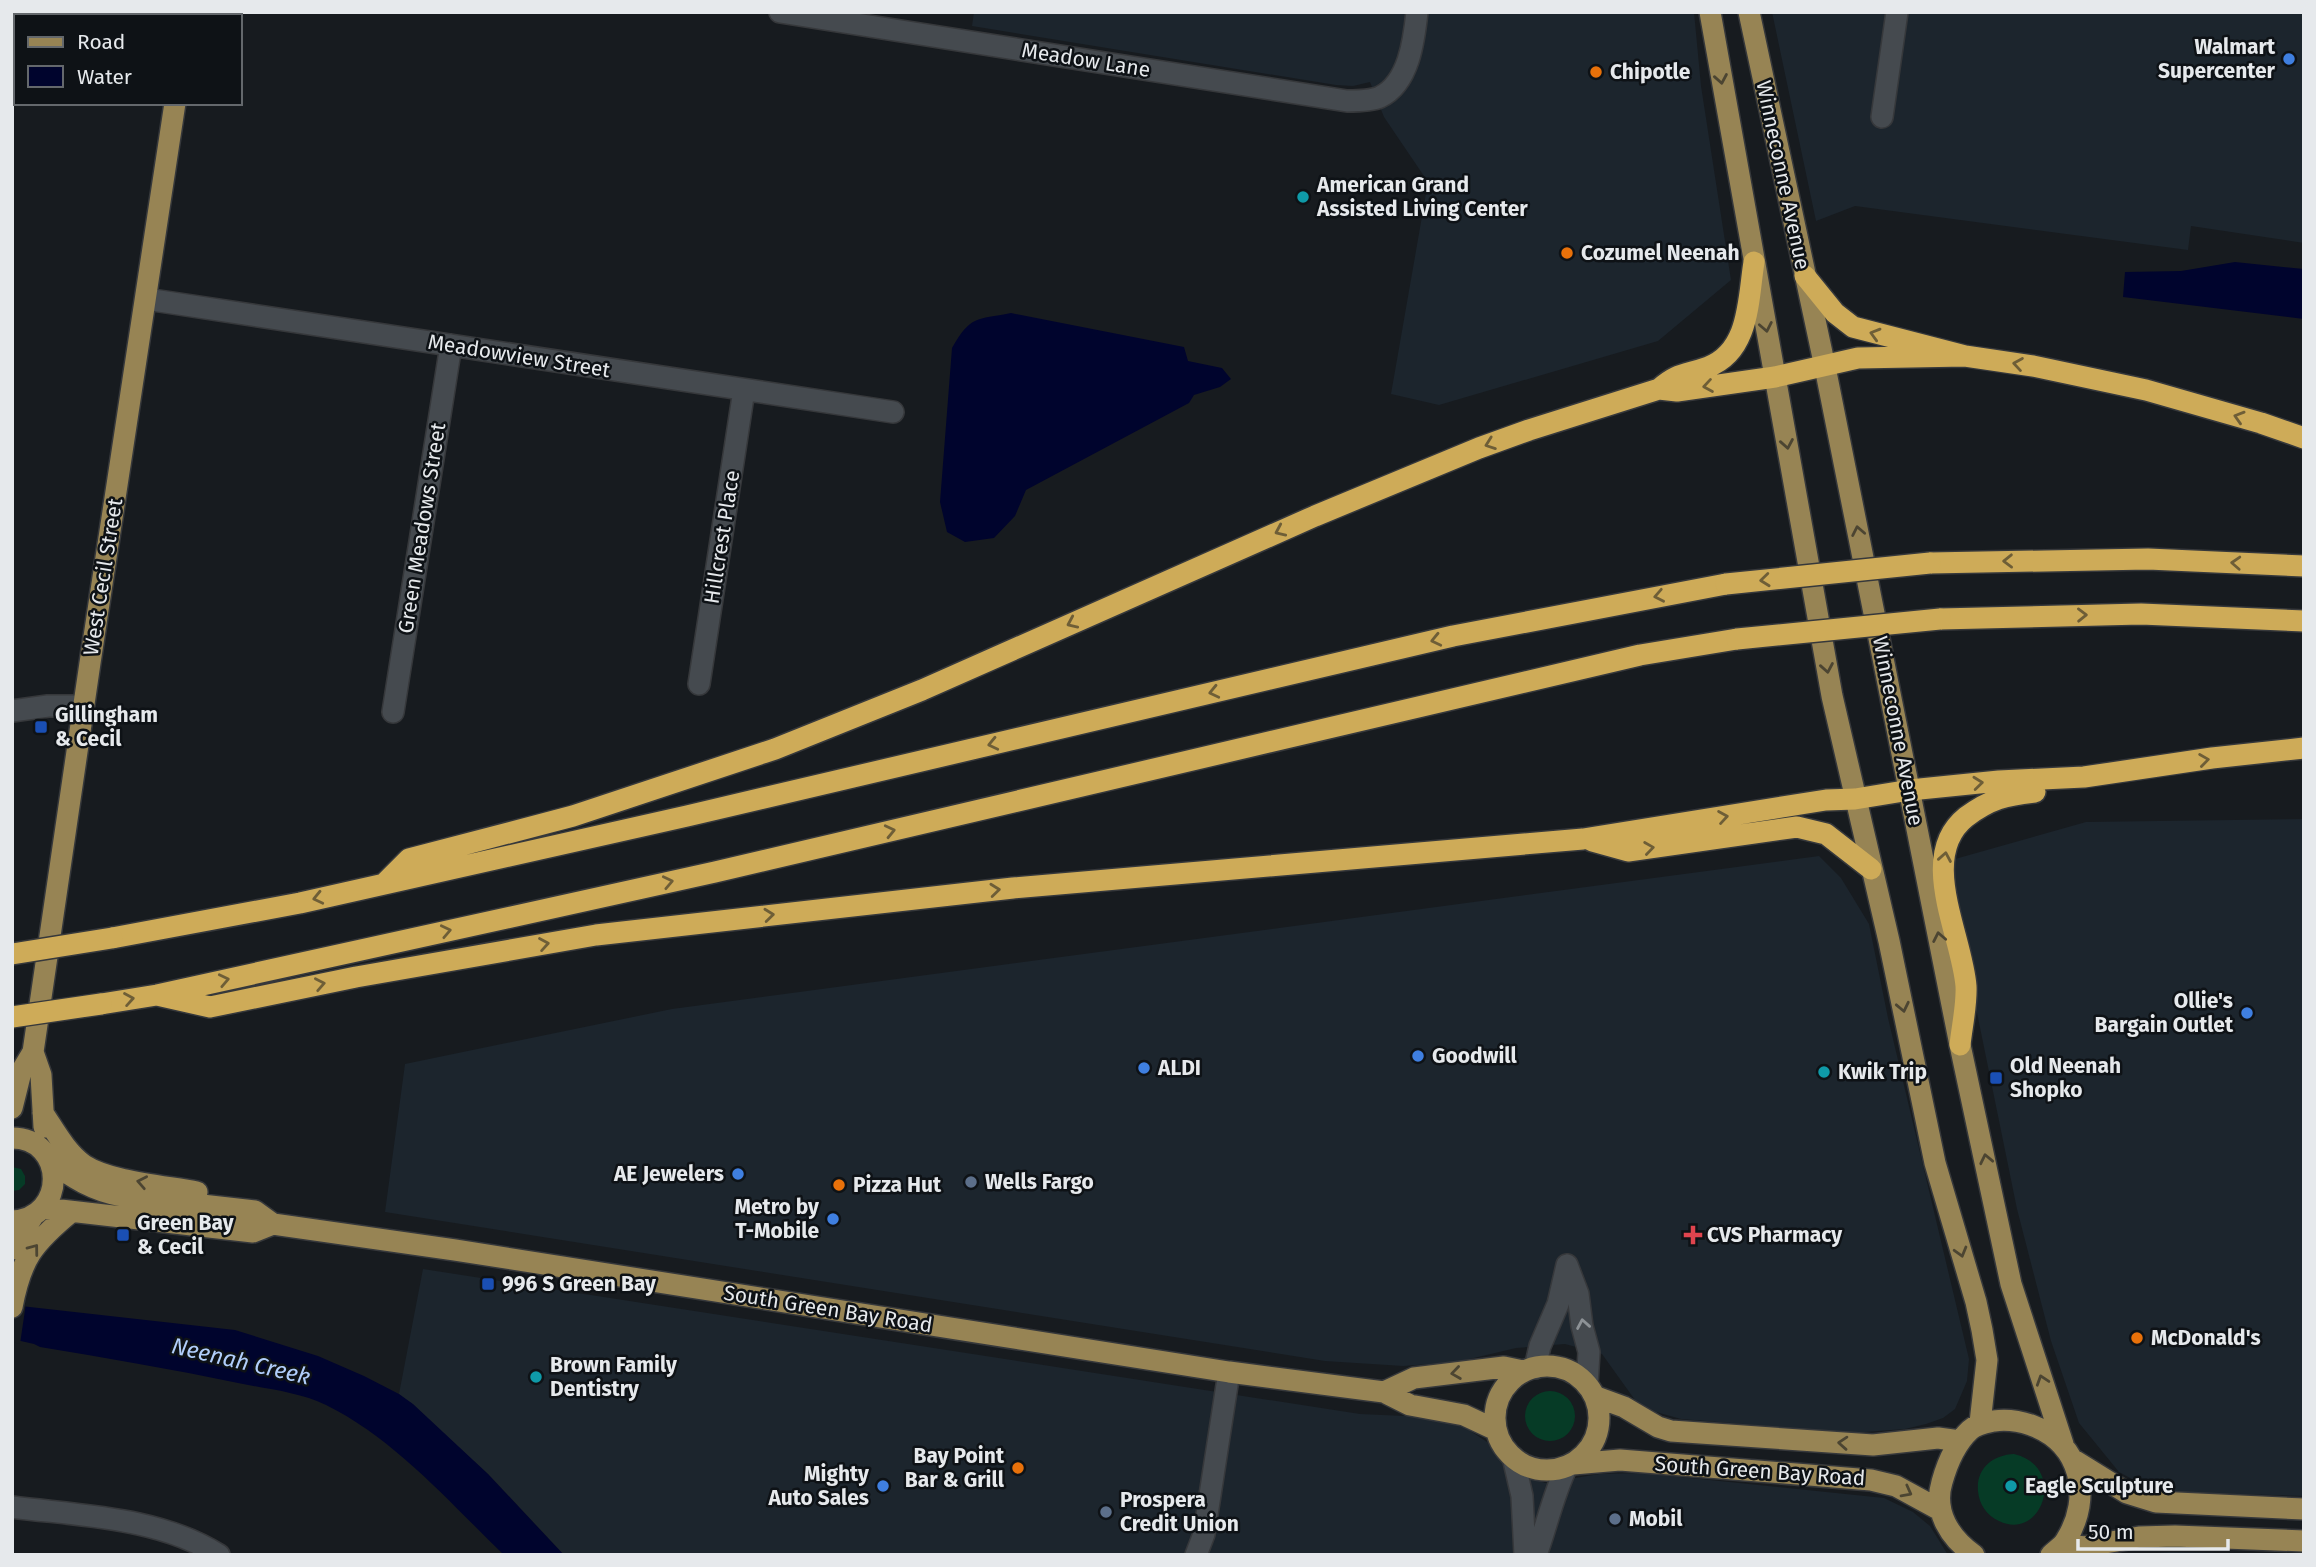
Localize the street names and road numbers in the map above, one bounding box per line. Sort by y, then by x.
street label: Meadow Lane [1020,37,1152,83]
street label: Winneconne Avenue [1750,78,1816,272]
street label: Meadowview Street [426,329,612,383]
street label: Green Meadows Street [393,421,452,635]
street label: Hillcrest Place [699,468,745,606]
street label: West Cecil Street [78,496,128,658]
street label: Winneconne Avenue [1867,634,1929,828]
street label: South Green Bay Road [722,1280,934,1338]
street label: South Green Bay Road [1654,1451,1866,1491]

